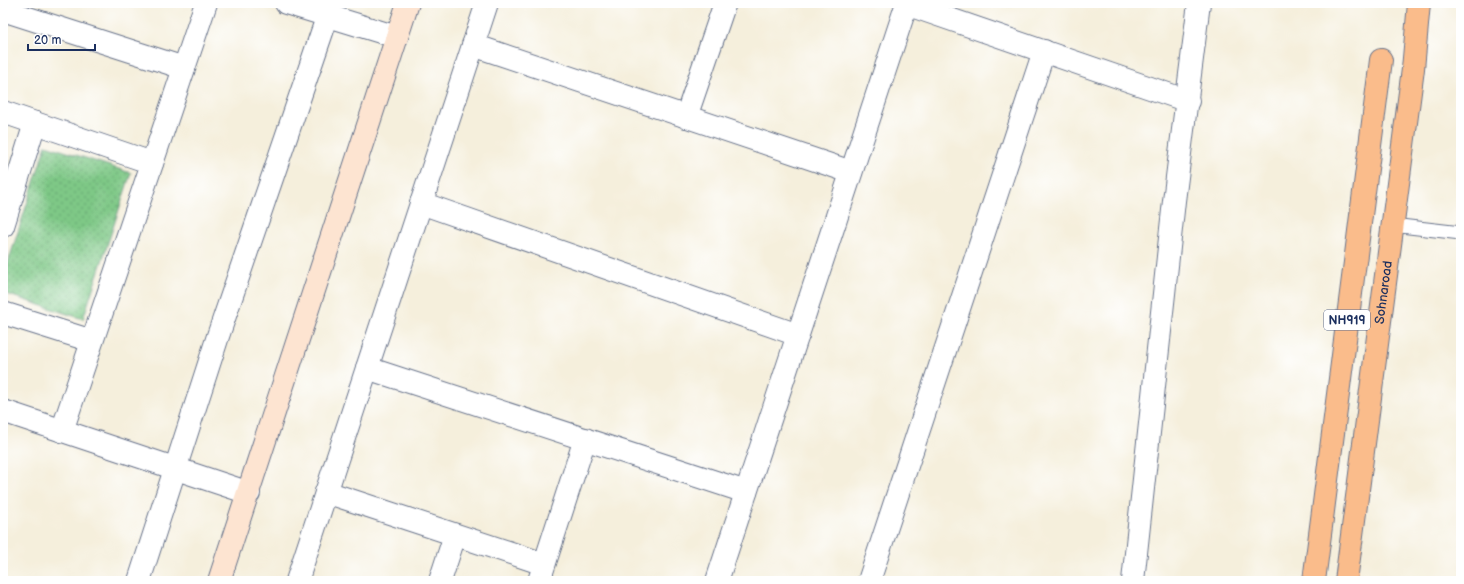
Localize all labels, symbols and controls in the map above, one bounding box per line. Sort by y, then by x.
scale bar [28,26,95,52]
text: 20 m [34,33,61,48]
street label: Sohnaroad [1372,260,1396,325]
road number: NH919 [1324,310,1370,330]

